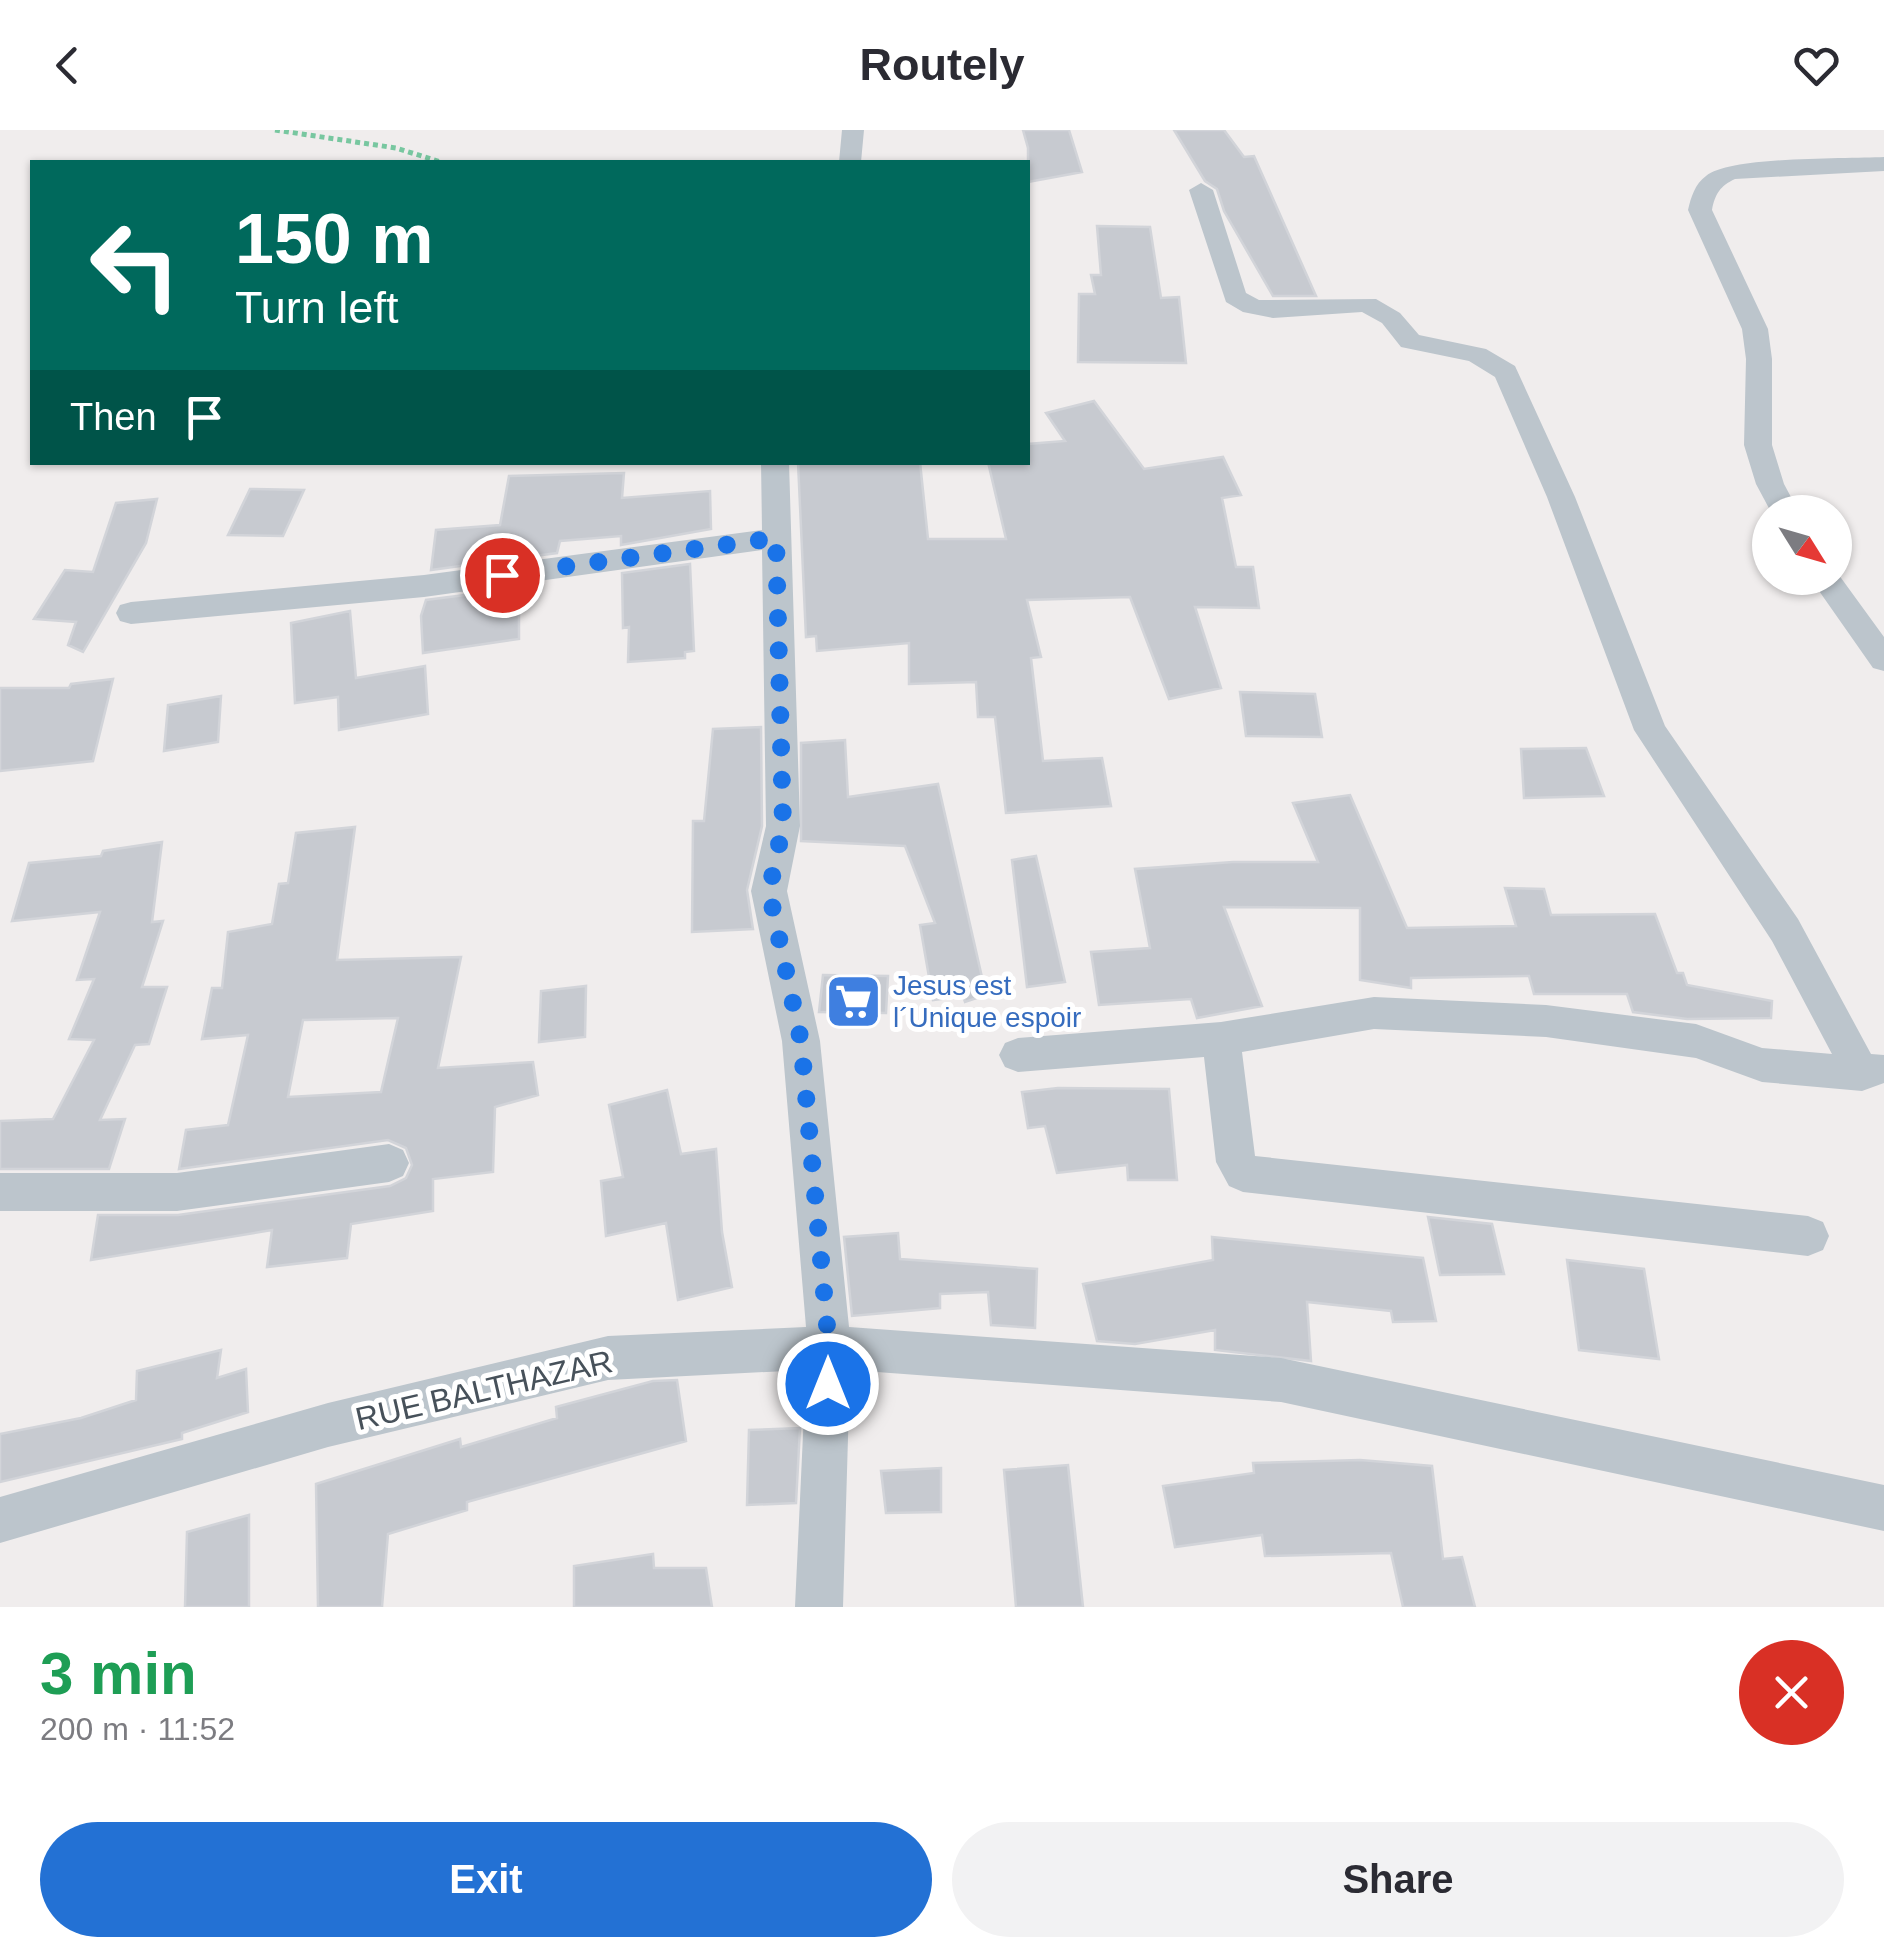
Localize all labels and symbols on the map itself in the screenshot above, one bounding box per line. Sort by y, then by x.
north arrow [1752,495,1852,595]
pin [460,533,545,618]
place label: Jesus est l´Unique espoir [893,970,1081,1033]
supermarket icon: Jesus est l´Unique espoir [824,971,884,1031]
position arrow [776,1332,880,1436]
street label: RUE BALTHAZAR [352,1343,616,1437]

